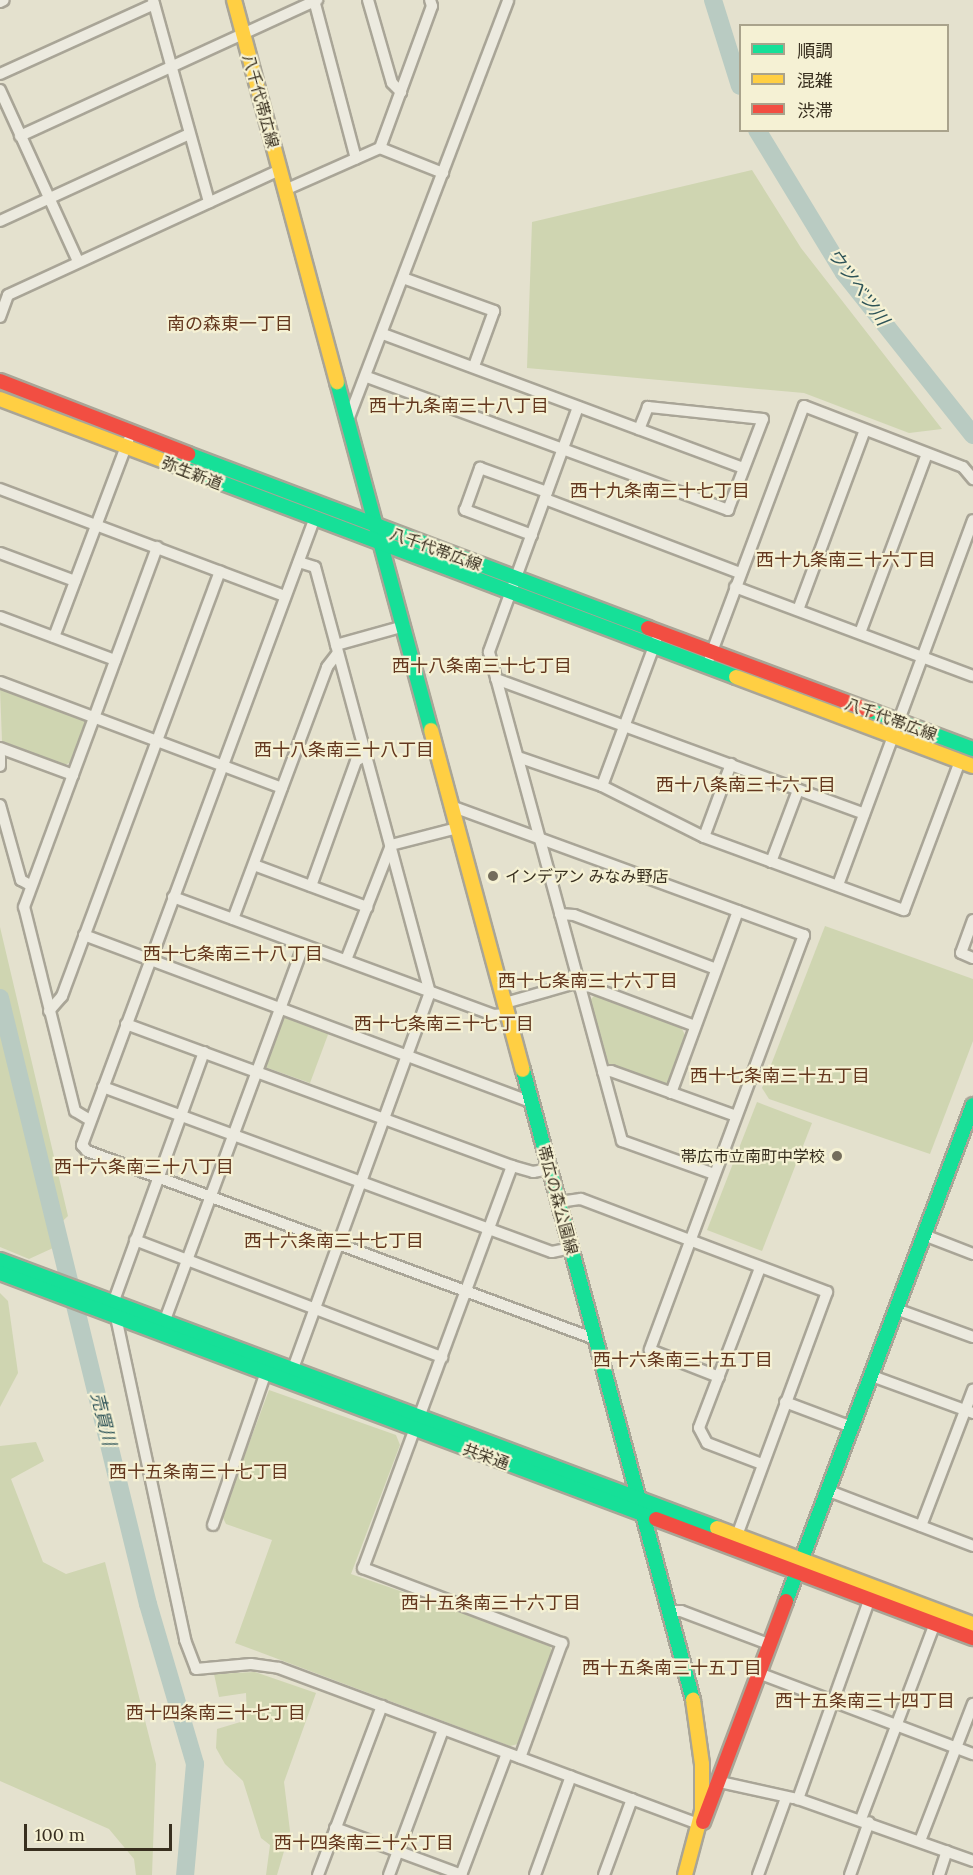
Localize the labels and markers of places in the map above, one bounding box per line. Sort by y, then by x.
place label: インデアン みなみ野店 [505,866,669,886]
marker: インデアン みなみ野店 [486,869,500,883]
place label: 帯広市立南町中学校 [681,1146,825,1166]
marker: 帯広市立南町中学校 [830,1149,844,1163]

